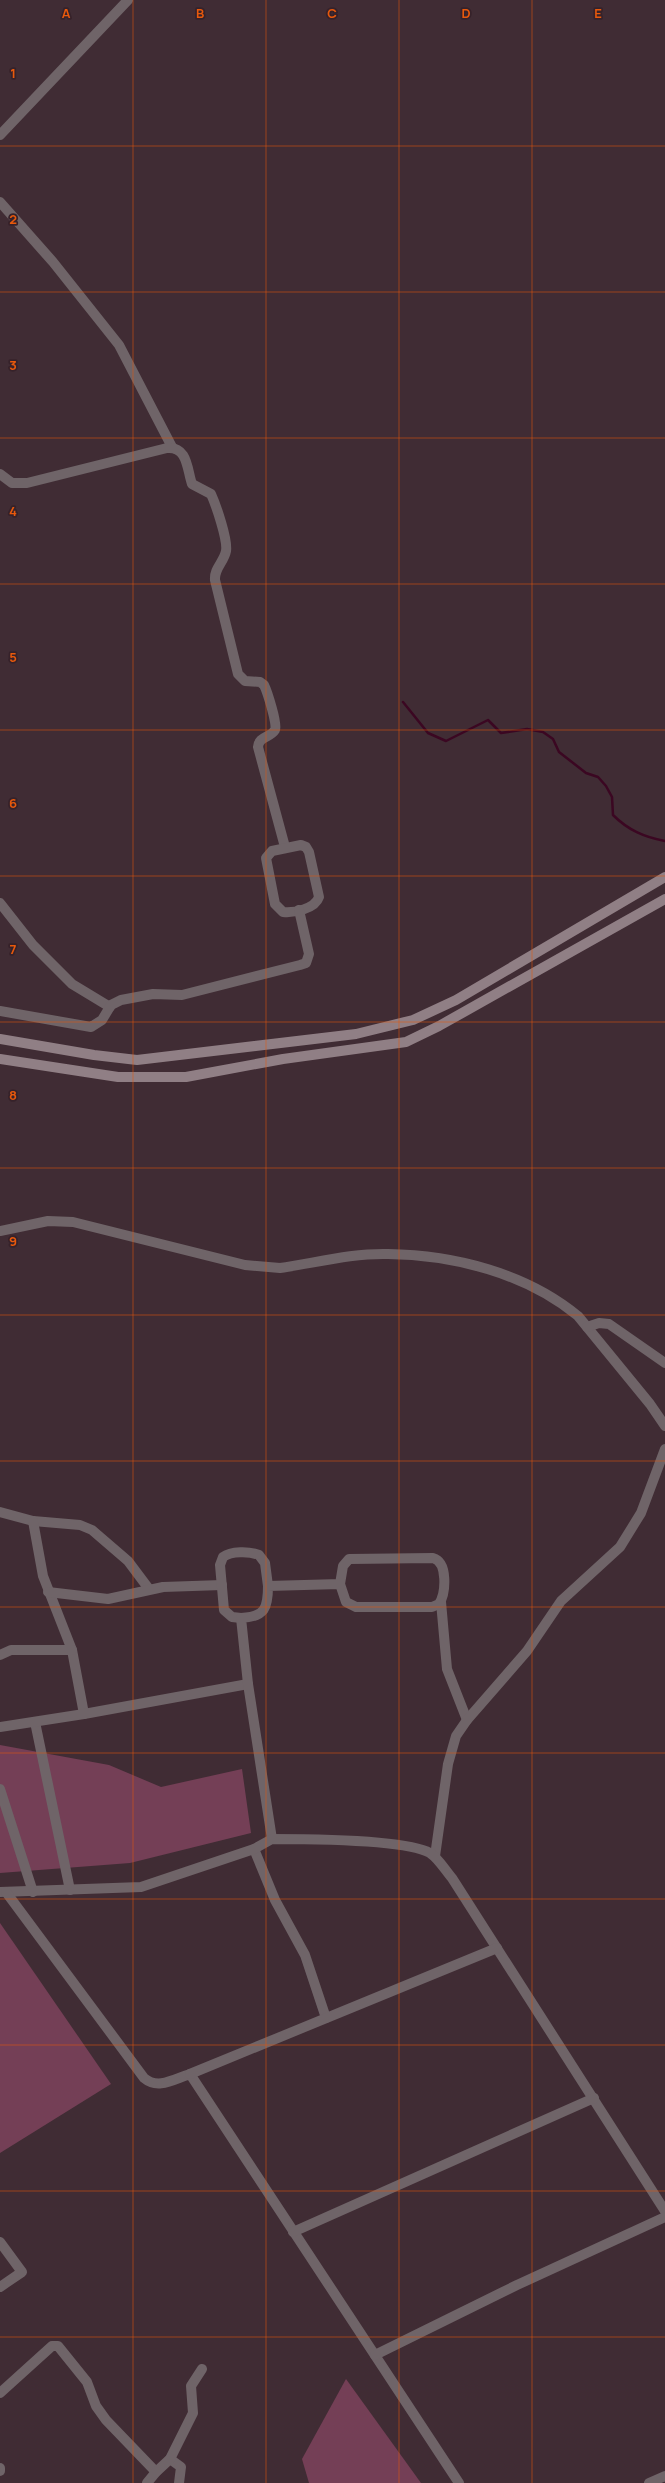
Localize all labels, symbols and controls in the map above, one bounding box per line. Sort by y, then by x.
text: A [62,4,71,22]
text: B [196,4,204,22]
text: C [327,4,337,22]
text: D [461,4,471,22]
text: E [594,4,602,22]
text: 1 [10,64,16,82]
text: 2 [9,210,17,228]
text: 3 [9,356,17,374]
text: 4 [9,502,17,520]
text: 5 [9,648,17,666]
text: 6 [9,794,17,812]
text: 7 [10,940,17,958]
text: 8 [9,1086,17,1104]
text: 9 [9,1232,17,1250]

